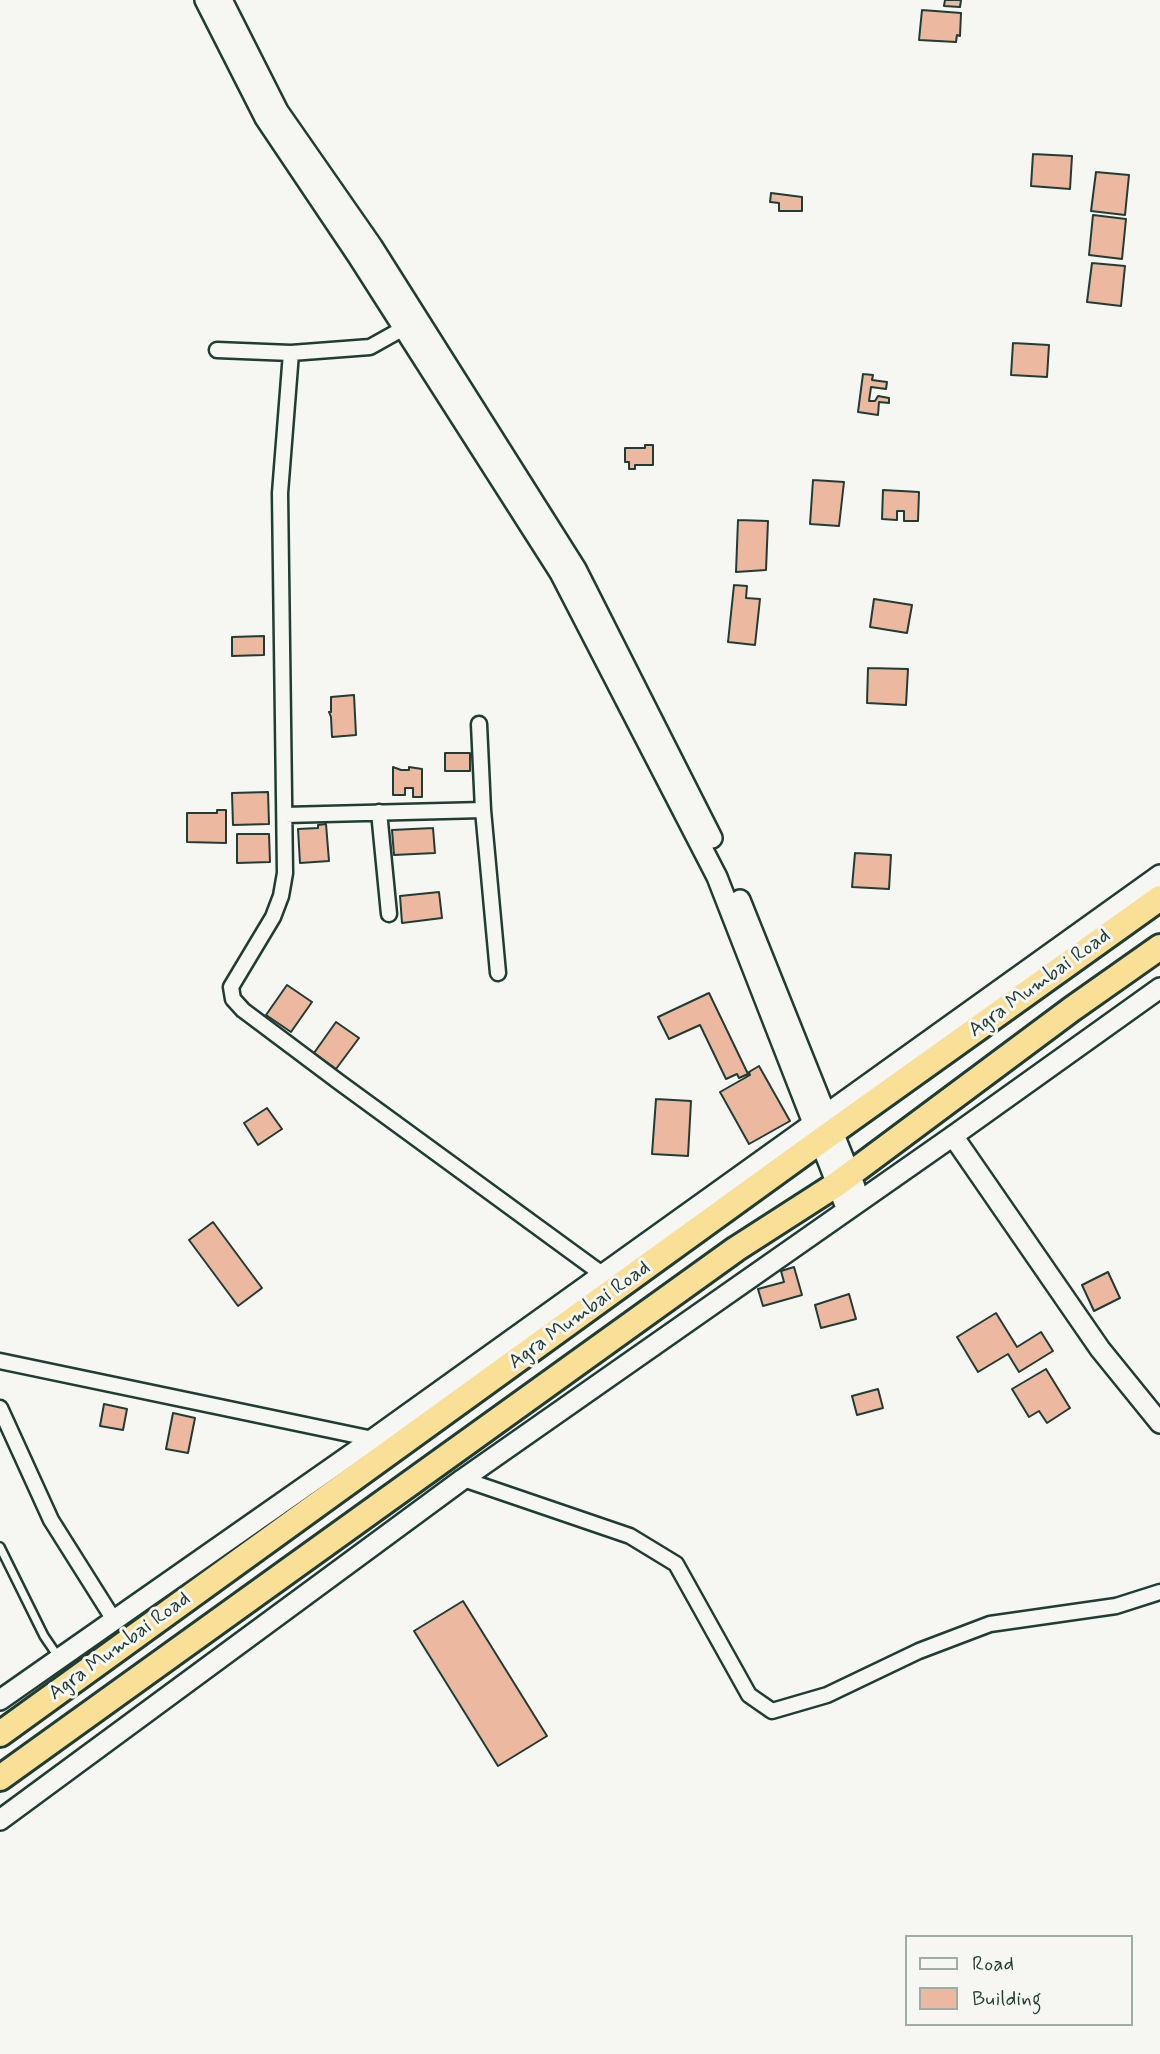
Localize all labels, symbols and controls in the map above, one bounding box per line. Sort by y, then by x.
street label: Agra Mumbai Road [964,924,1116,1044]
street label: Agra Mumbai Road [504,1256,656,1376]
street label: Agra Mumbai Road [44,1587,196,1707]
legend [904,1935,1132,2026]
text: Road [972,1950,1014,1978]
text: Building [972,1985,1042,2013]

